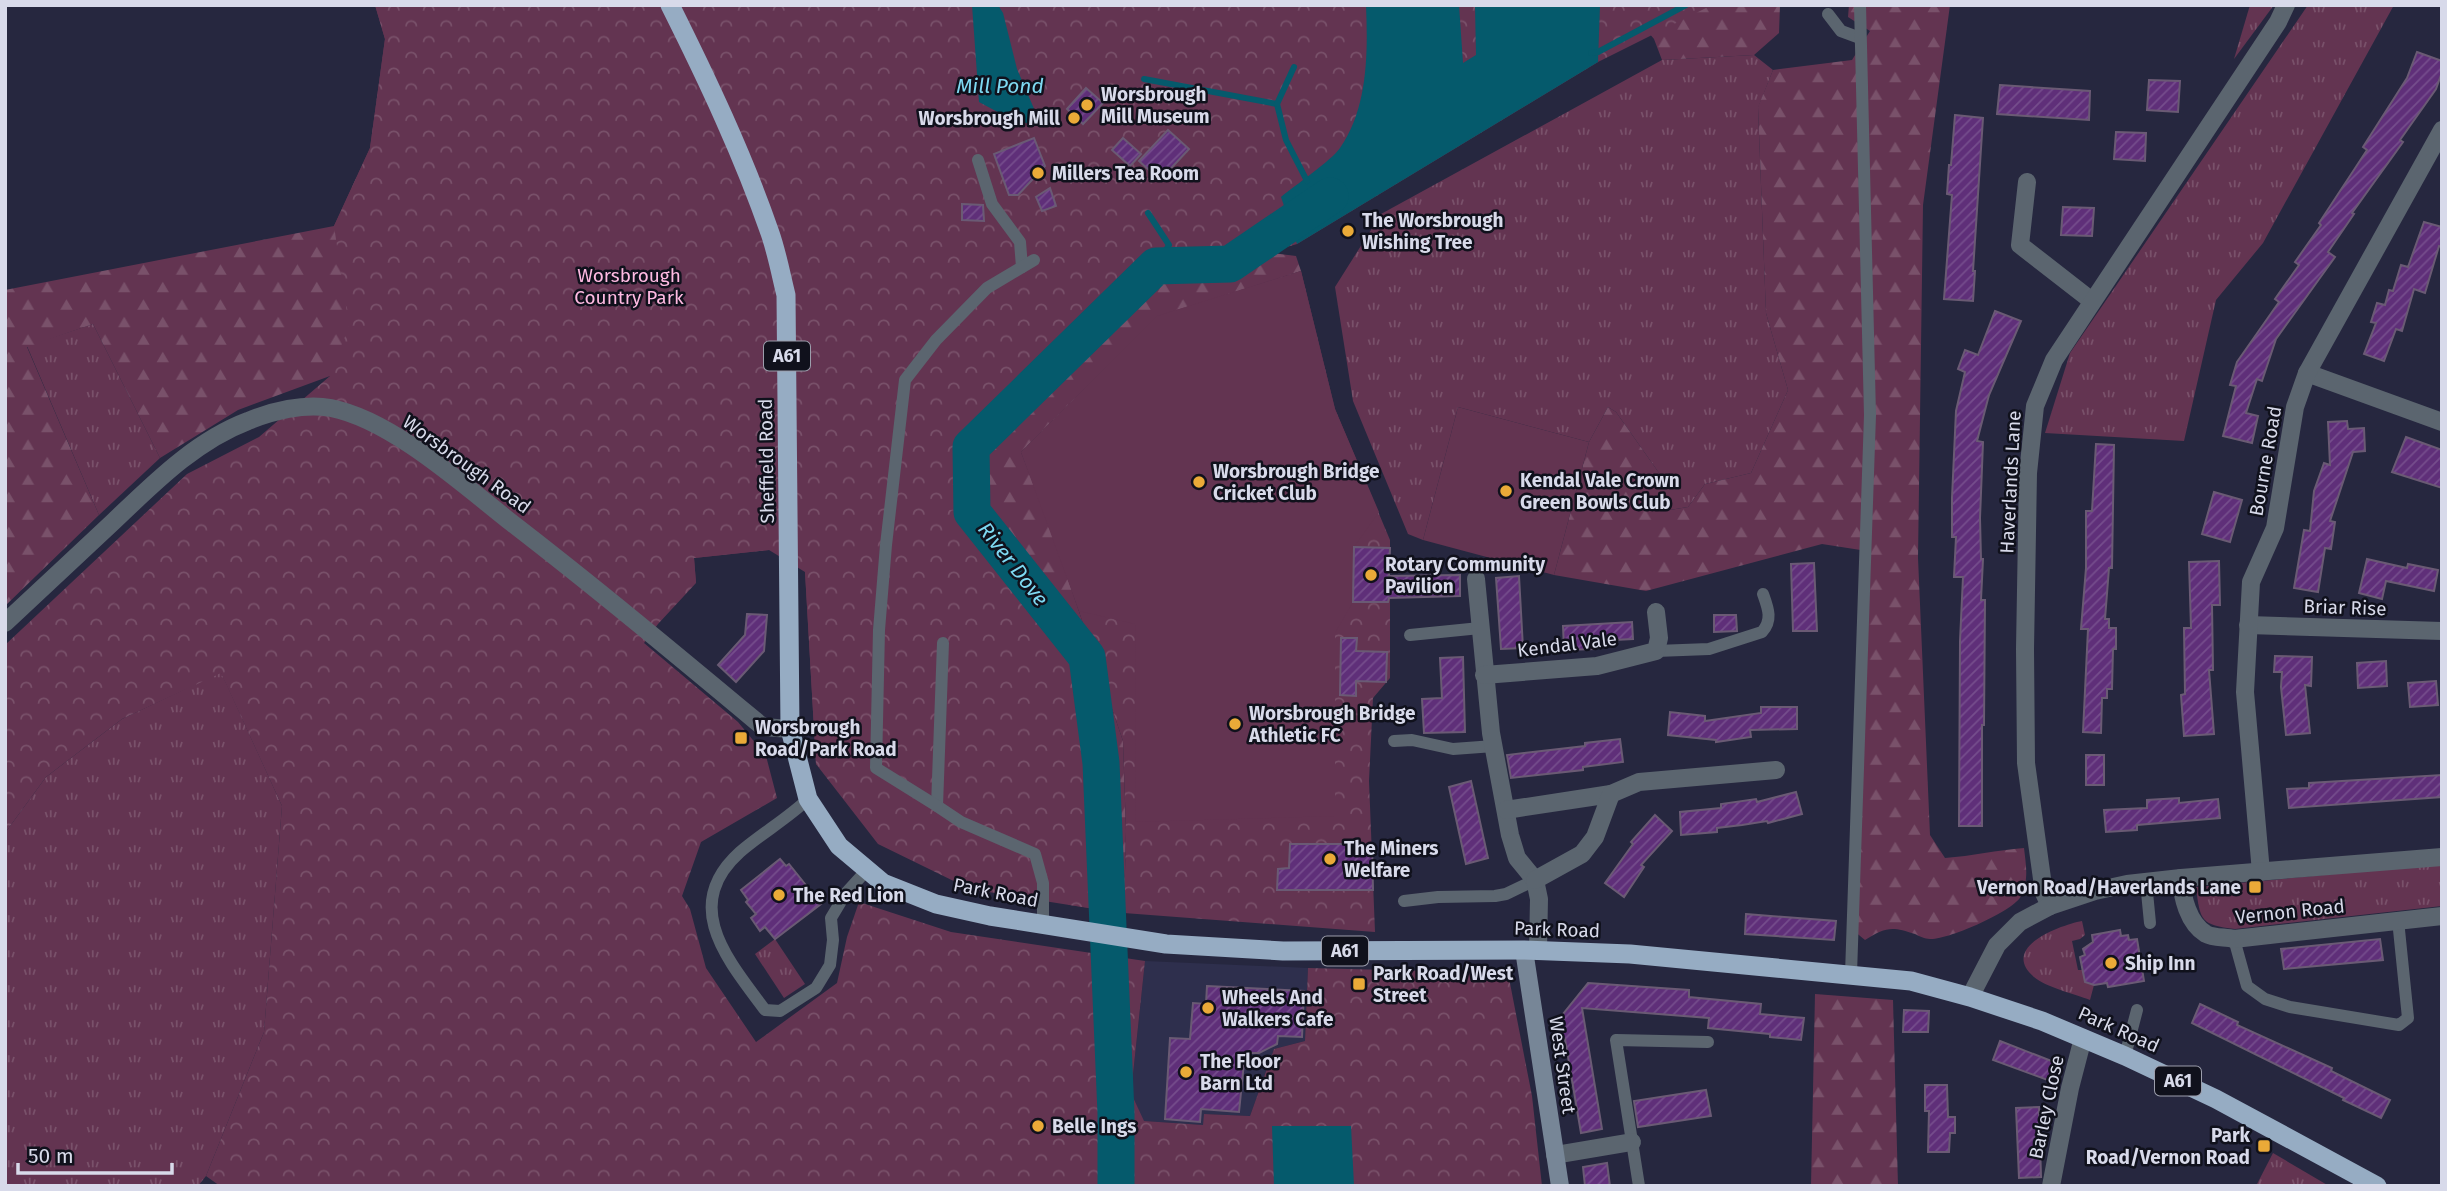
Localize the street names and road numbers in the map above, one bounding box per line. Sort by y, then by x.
road number: A61 [764,342,810,370]
street label: Sheffield Road [754,398,779,524]
street label: Bourne Road [2244,404,2286,518]
street label: Worsbrough Road [398,410,535,519]
street label: Haverlands Lane [1995,410,2026,554]
street label: Briar Rise [2303,595,2387,620]
street label: Kendal Vale [1516,627,1618,662]
street label: Park Road [951,873,1040,912]
street label: Vernon Road [2234,894,2346,929]
street label: Park Road [1513,917,1600,942]
road number: A61 [1322,936,1368,966]
street label: Park Road [2075,1001,2163,1058]
street label: West Street [1544,1015,1581,1115]
street label: Barley Close [2024,1053,2069,1161]
road number: A61 [2155,1066,2201,1096]

